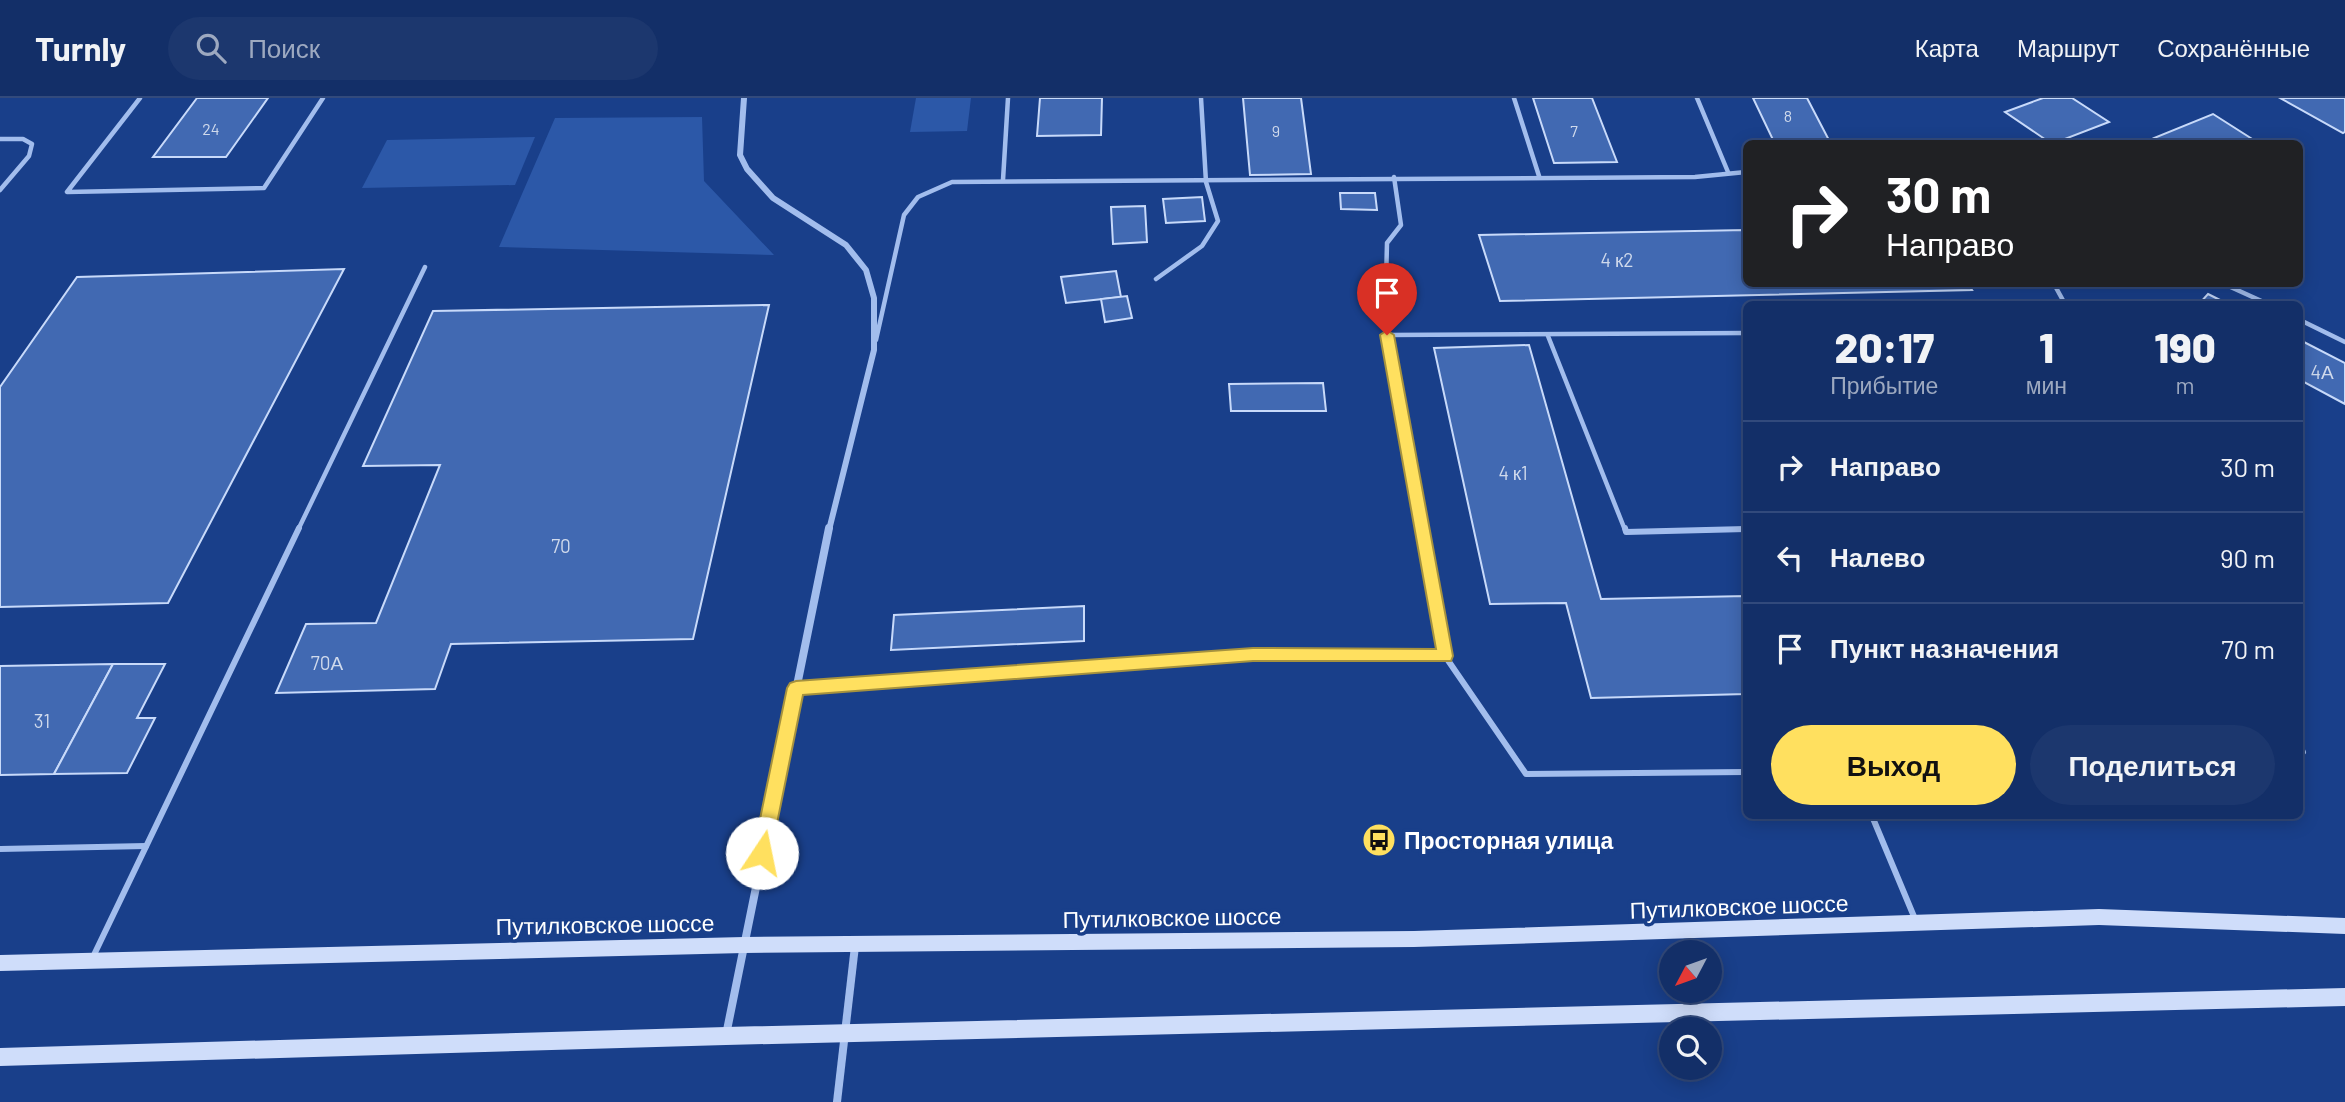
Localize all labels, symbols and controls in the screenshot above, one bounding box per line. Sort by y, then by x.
search box [168,17,658,80]
text: Turnly [35,28,126,68]
icon: search [192,29,230,67]
text: Поиск [248,32,320,63]
text: Карта [1915,33,1979,62]
text: Маршрут [2017,33,2119,62]
text: Сохранённые [2157,33,2310,62]
house number: 8 [1784,106,1792,125]
house number: 24 [202,119,220,138]
house number: 9 [1272,121,1280,140]
house number: 7 [1570,121,1578,140]
text: 30 m [1886,164,1991,223]
icon: right [1771,168,1862,259]
text: Направо [1886,224,2014,262]
house number: 4 к2 [1601,248,1633,271]
pin [1357,263,1417,335]
icon: arrive [1368,274,1406,312]
text: 20:17 [1835,321,1934,371]
text: 1 [2039,321,2054,371]
text: 190 [2154,321,2216,371]
house number: 4А [2310,360,2334,383]
text: Прибытие [1830,371,1938,399]
text: мин [2026,371,2067,399]
text: m [2175,371,2195,399]
icon: right [1771,448,1809,486]
text: Направо [1830,450,1941,481]
text: 30 m [2220,451,2275,482]
house number: 4 к1 [1498,461,1528,484]
house number: 70 [551,534,571,557]
icon: left [1771,539,1809,577]
text: Налево [1830,541,1925,572]
text: 90 m [2220,542,2275,573]
icon: arrive [1771,630,1809,668]
text: Пункт назначения [1830,632,2059,663]
text: 70 m [2221,633,2275,664]
house number: 70А [311,651,344,674]
house number: 31 [34,709,50,732]
button: Выход [1771,725,2016,805]
button: Поделиться [2030,725,2275,805]
position arrow [725,816,799,890]
bus stop icon: Просторная улица [1360,821,1398,859]
place label: Просторная улица [1404,826,1614,854]
street label: Путилковское шоссе [1629,888,1849,924]
street label: Путилковское шоссе [1062,901,1282,933]
street label: Путилковское шоссе [495,908,715,940]
north arrow [1659,940,1722,1003]
map controls [1659,940,1722,1080]
button: search [1659,1017,1722,1080]

